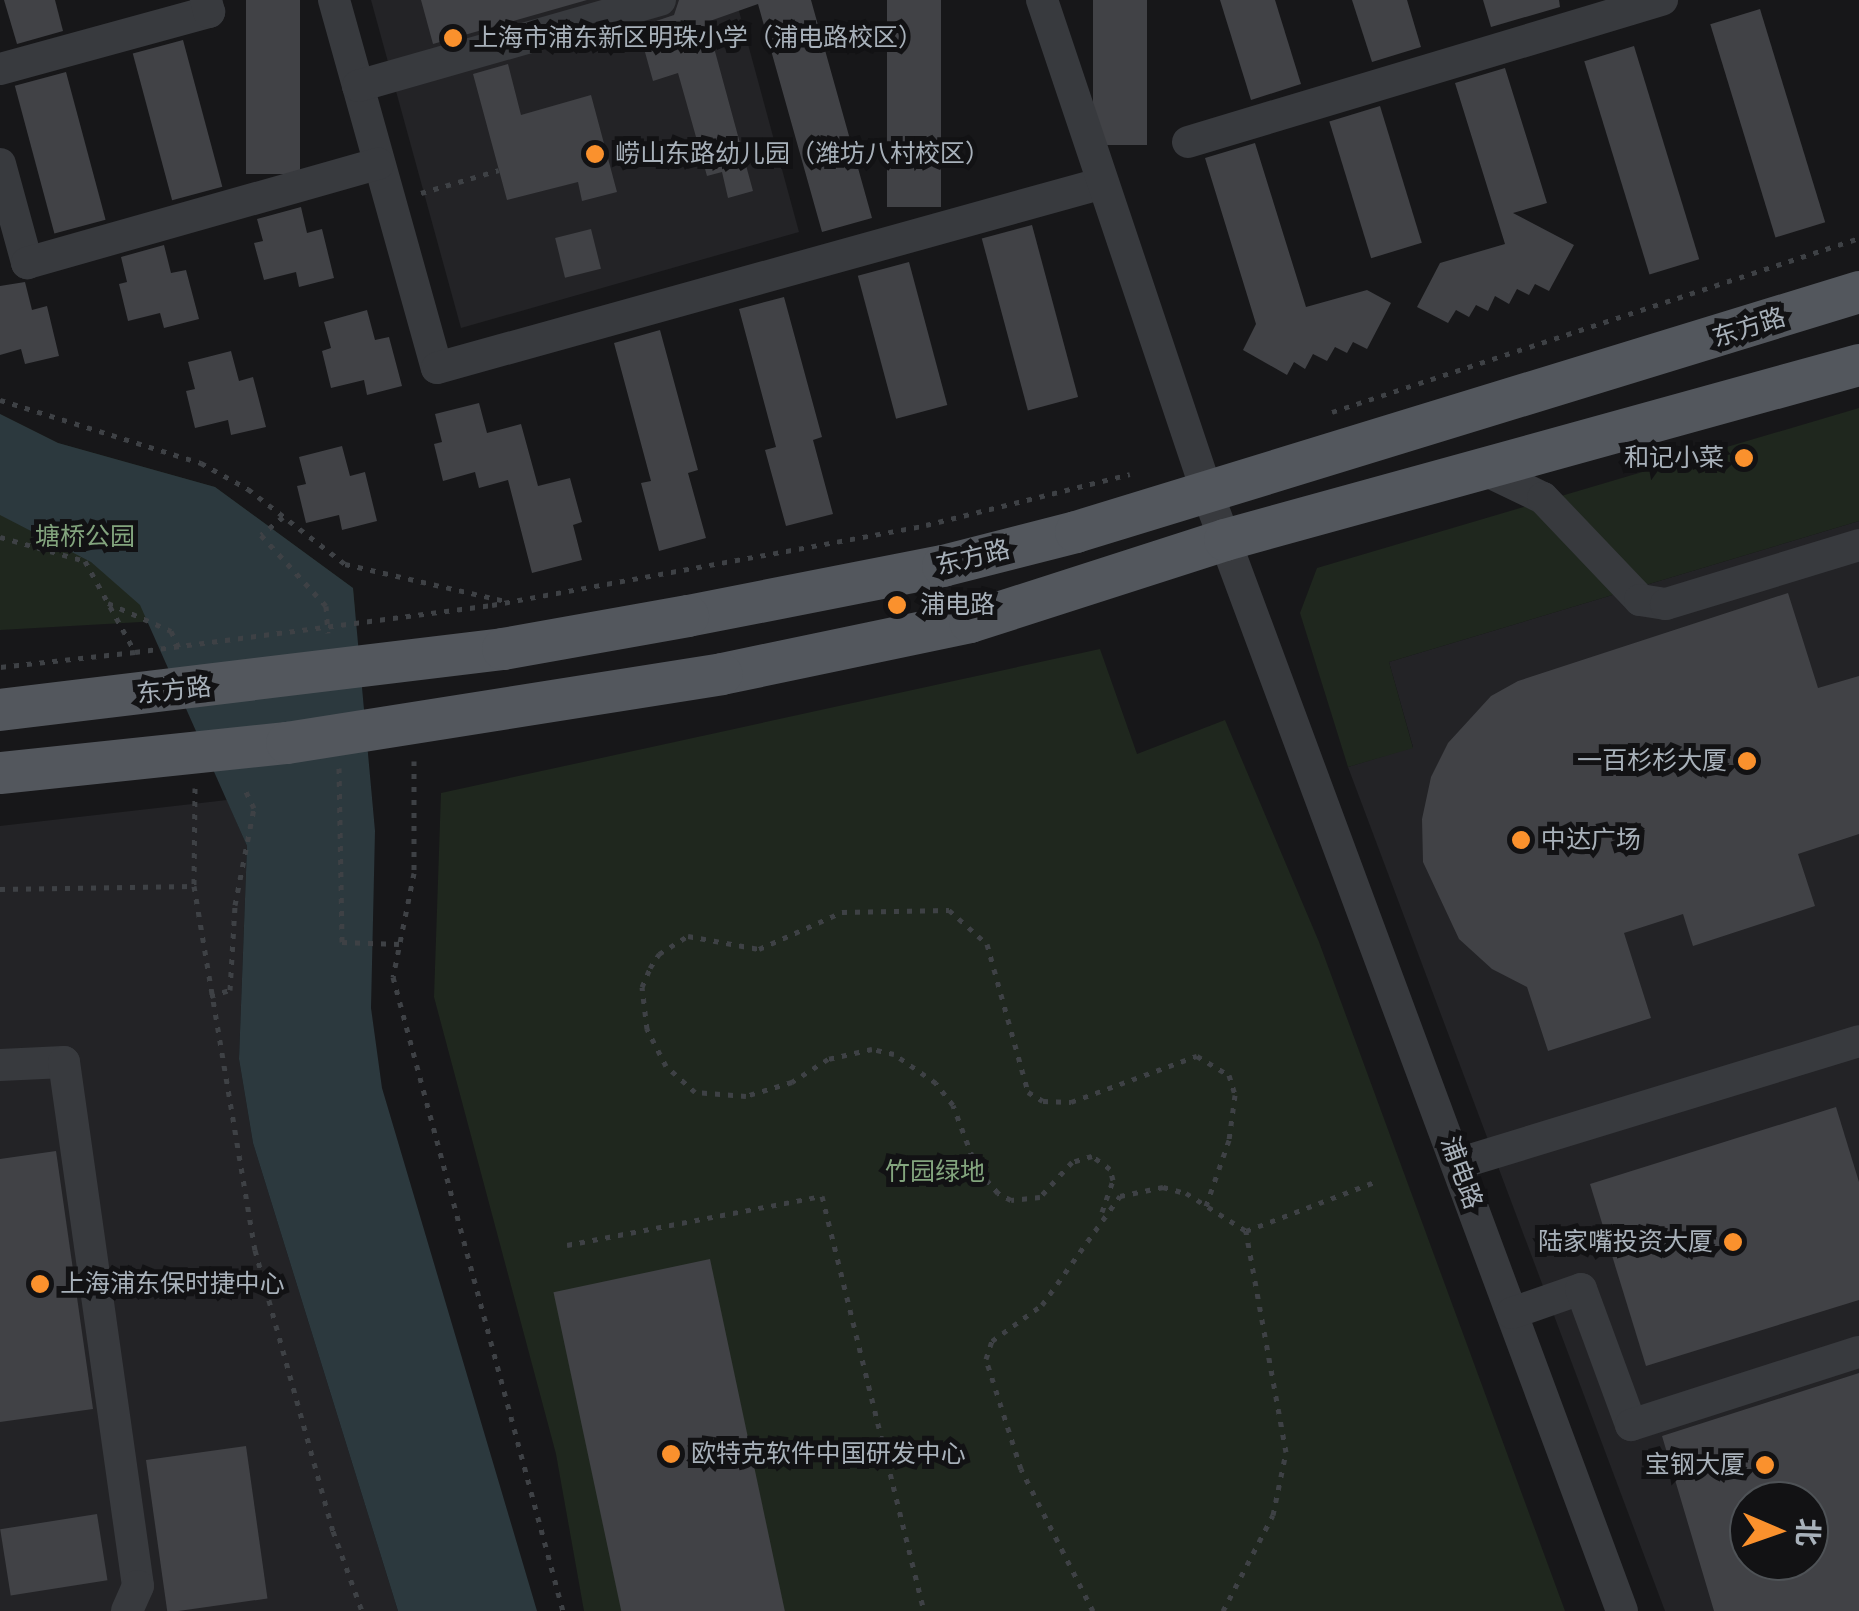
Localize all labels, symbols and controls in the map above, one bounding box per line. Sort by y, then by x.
place label: 上海市浦东新区明珠小学（浦电路校区） [473,23,923,53]
marker: 上海市浦东新区明珠小学（浦电路校区） [442,27,464,49]
place label: 崂山东路幼儿园（潍坊八村校区） [615,139,990,169]
marker: 崂山东路幼儿园（潍坊八村校区） [584,143,606,165]
street label: 东方路 [1709,302,1789,354]
place label: 和记小菜 [1624,443,1724,473]
marker: 和记小菜 [1733,447,1755,469]
park label: 塘桥公园 [35,522,135,552]
street label: 东方路 [933,534,1013,582]
place label: 浦电路 [920,590,995,620]
marker: 浦电路 [884,592,910,618]
street label: 东方路 [135,672,213,710]
place label: 一百杉杉大厦 [1577,746,1727,776]
marker: 一百杉杉大厦 [1736,750,1758,772]
place label: 中达广场 [1541,825,1641,855]
marker: 中达广场 [1510,829,1532,851]
street label: 浦电路 [1434,1133,1488,1213]
park label: 竹园绿地 [885,1157,985,1187]
place label: 陆家嘴投资大厦 [1538,1227,1713,1257]
marker: 陆家嘴投资大厦 [1722,1231,1744,1253]
place label: 上海浦东保时捷中心 [60,1269,285,1299]
marker: 上海浦东保时捷中心 [29,1273,51,1295]
place label: 欧特克软件中国研发中心 [691,1439,966,1469]
marker: 欧特克软件中国研发中心 [660,1443,682,1465]
place label: 宝钢大厦 [1645,1450,1745,1480]
marker: 宝钢大厦 [1754,1454,1776,1476]
north arrow [1729,1481,1829,1581]
text: 北 [1791,1517,1824,1547]

